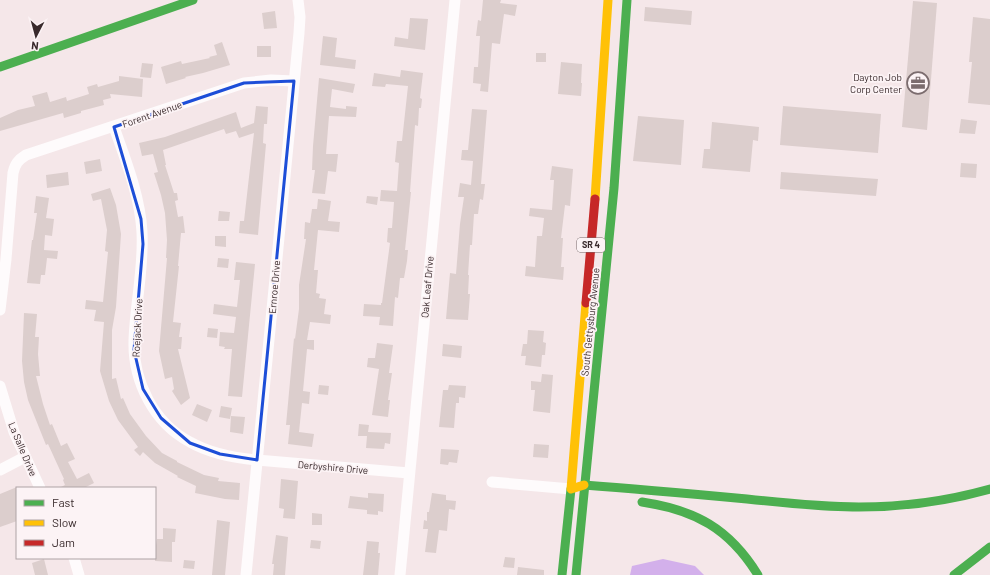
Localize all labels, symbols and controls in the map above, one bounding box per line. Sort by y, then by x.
north arrow [16,16,56,56]
text: N [31,40,39,53]
office icon: Dayton Job Corp Center [905,70,931,96]
place label: Dayton Job Corp Center [850,71,902,95]
street label: Forent Avenue [121,98,183,130]
road number: SR 4 [577,238,605,252]
street label: Oak Leaf Drive [418,256,436,318]
street label: Ernroe Drive [266,260,282,314]
street label: South Gettysburg Avenue [578,267,602,377]
street label: Roejack Drive [129,298,145,358]
street label: La Salle Drive [6,420,40,478]
street label: Derbyshire Drive [297,458,369,476]
legend [16,487,156,559]
text: Fast [52,495,75,509]
text: Slow [52,515,77,529]
text: Jam [52,535,75,549]

